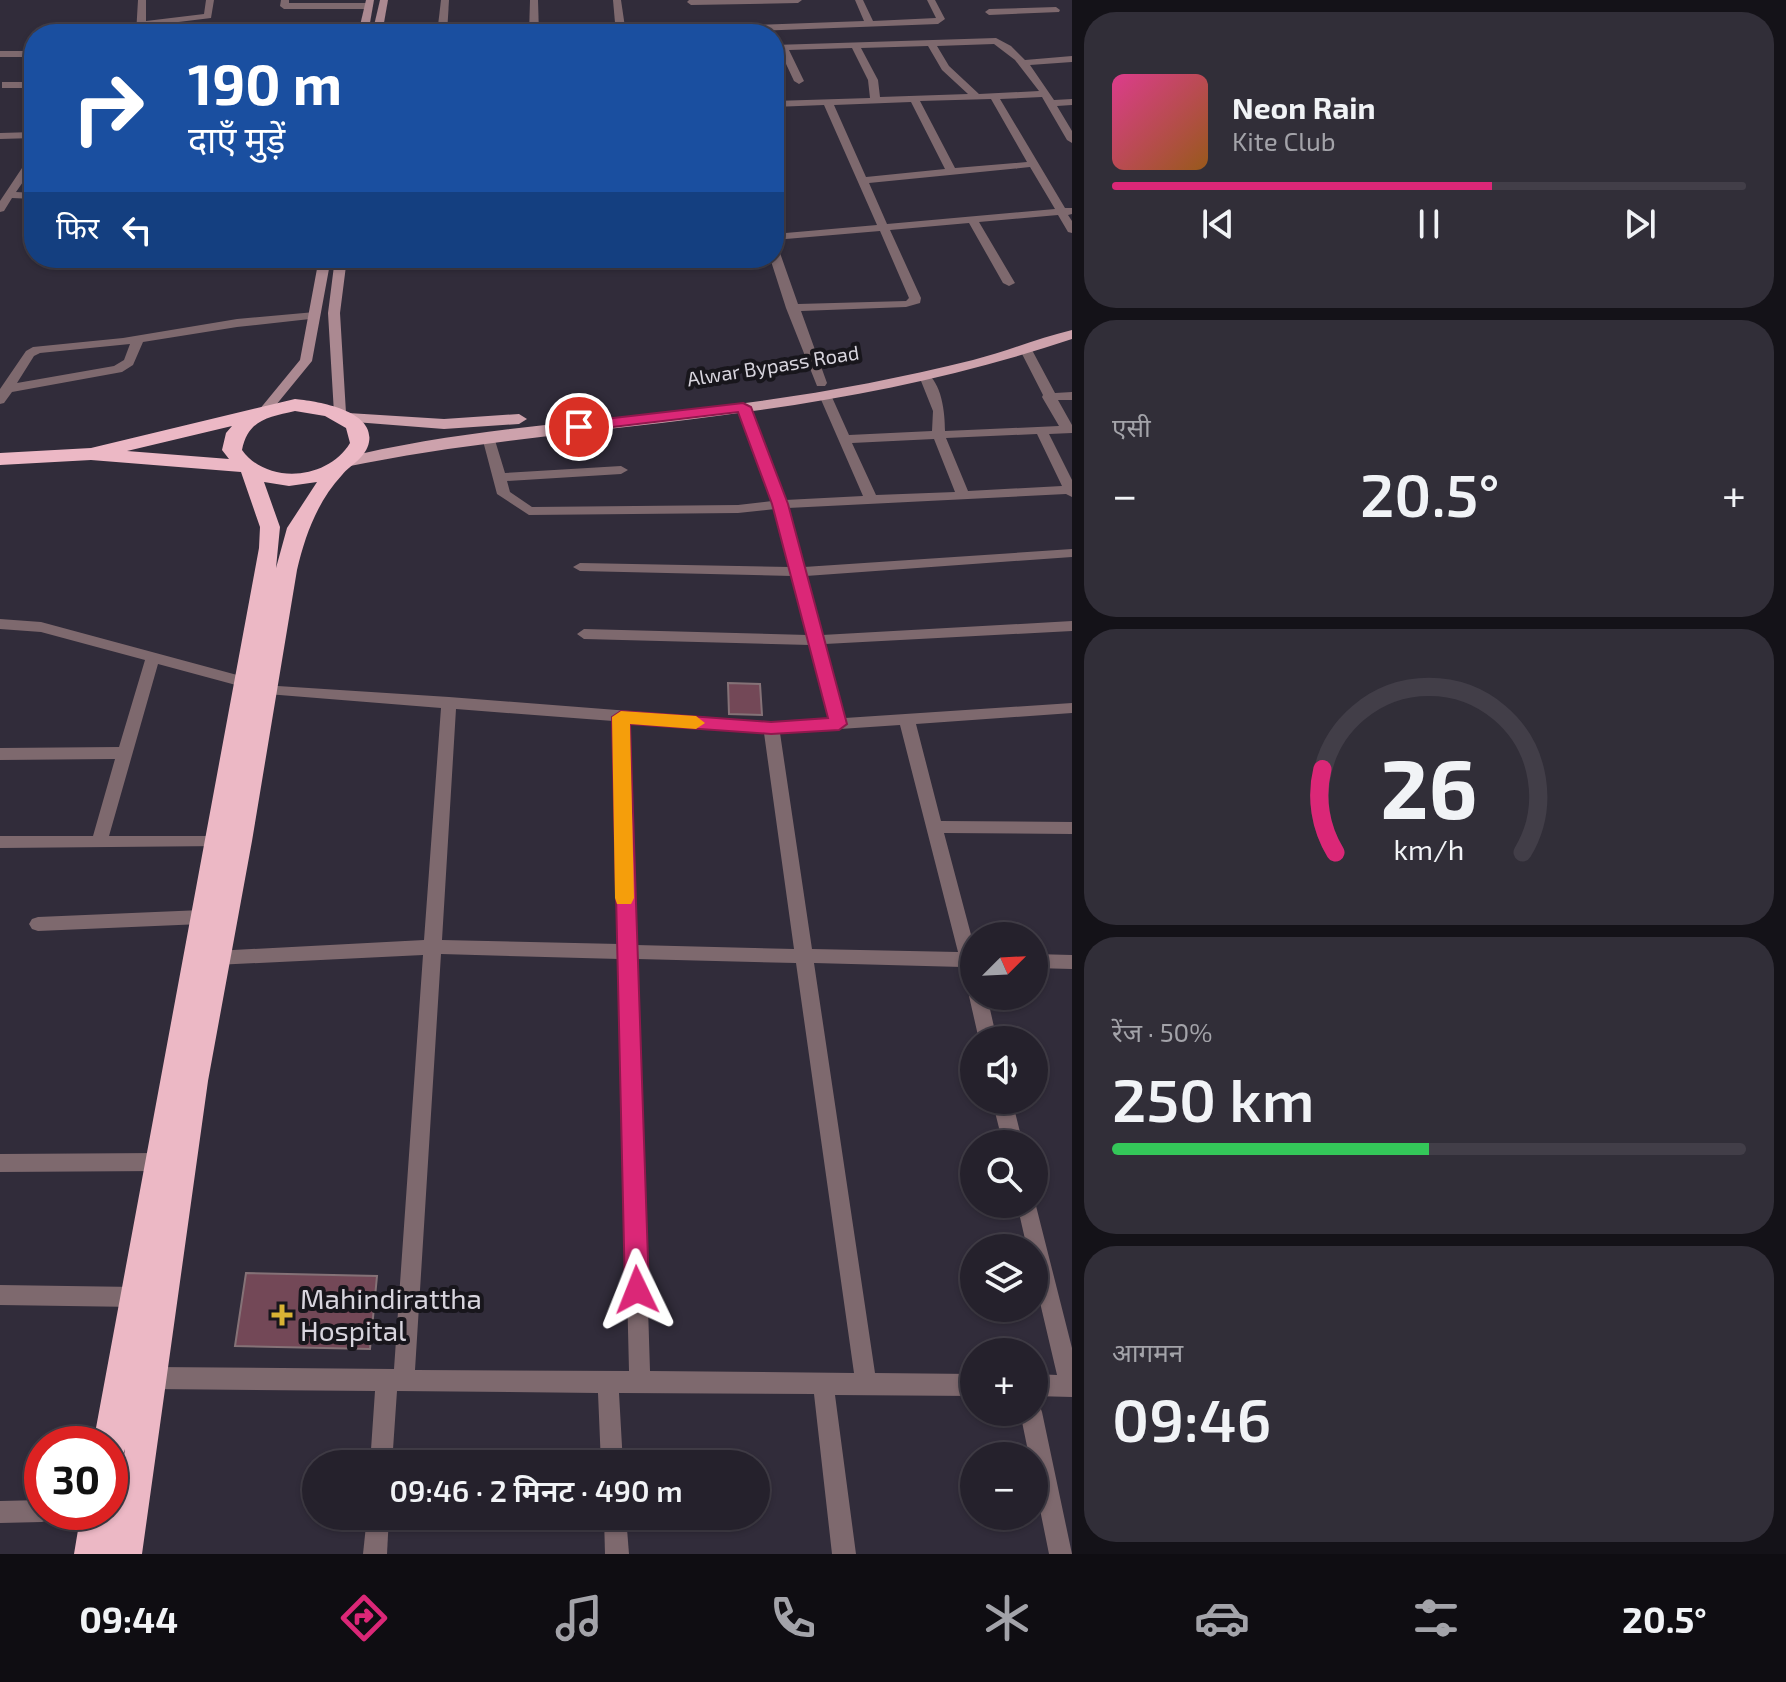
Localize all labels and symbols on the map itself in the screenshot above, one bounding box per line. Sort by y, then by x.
street label: Alwar Bypass Road [685,340,861,390]
pin [545,393,613,461]
north arrow [960,922,1048,1010]
position arrow [595,1248,679,1332]
place label: Mahindirattha Hospital [300,1281,482,1347]
marker: Mahindirattha Hospital [271,1304,293,1326]
speed limit sign: 30 [24,1426,128,1530]

